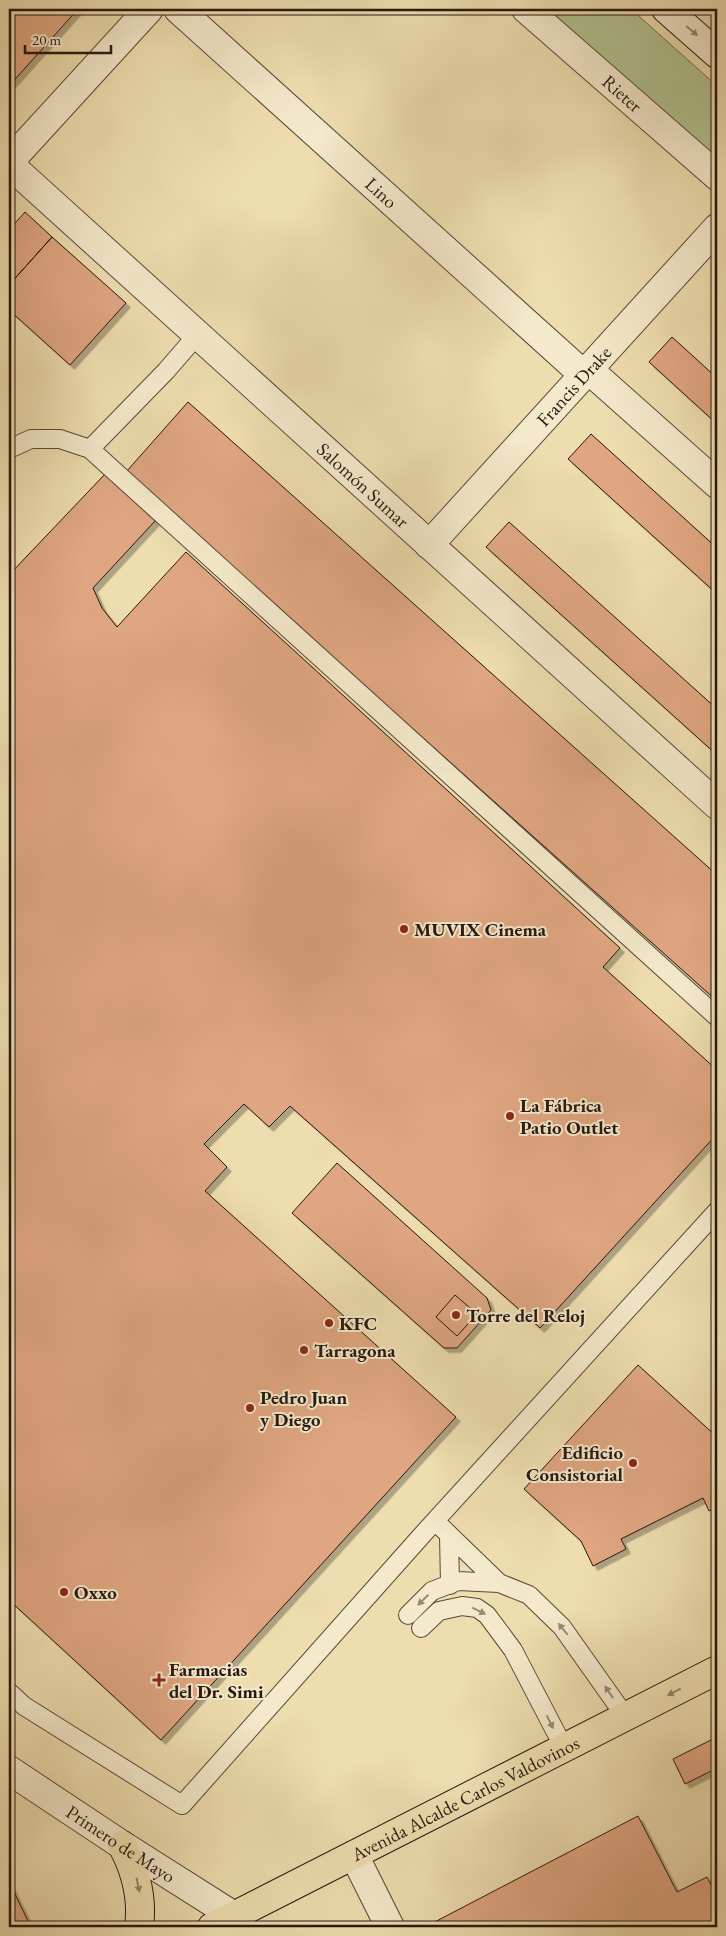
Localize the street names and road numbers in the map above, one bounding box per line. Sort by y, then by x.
street label: Rieter [597,69,648,118]
street label: Lino [360,172,403,214]
street label: Francis Drake [531,341,617,432]
street label: Salomón Sumar [312,437,415,534]
street label: Avenida Alcalde Carlos Valdovinos [346,1730,584,1868]
street label: Primero de Mayo [61,1799,180,1889]

